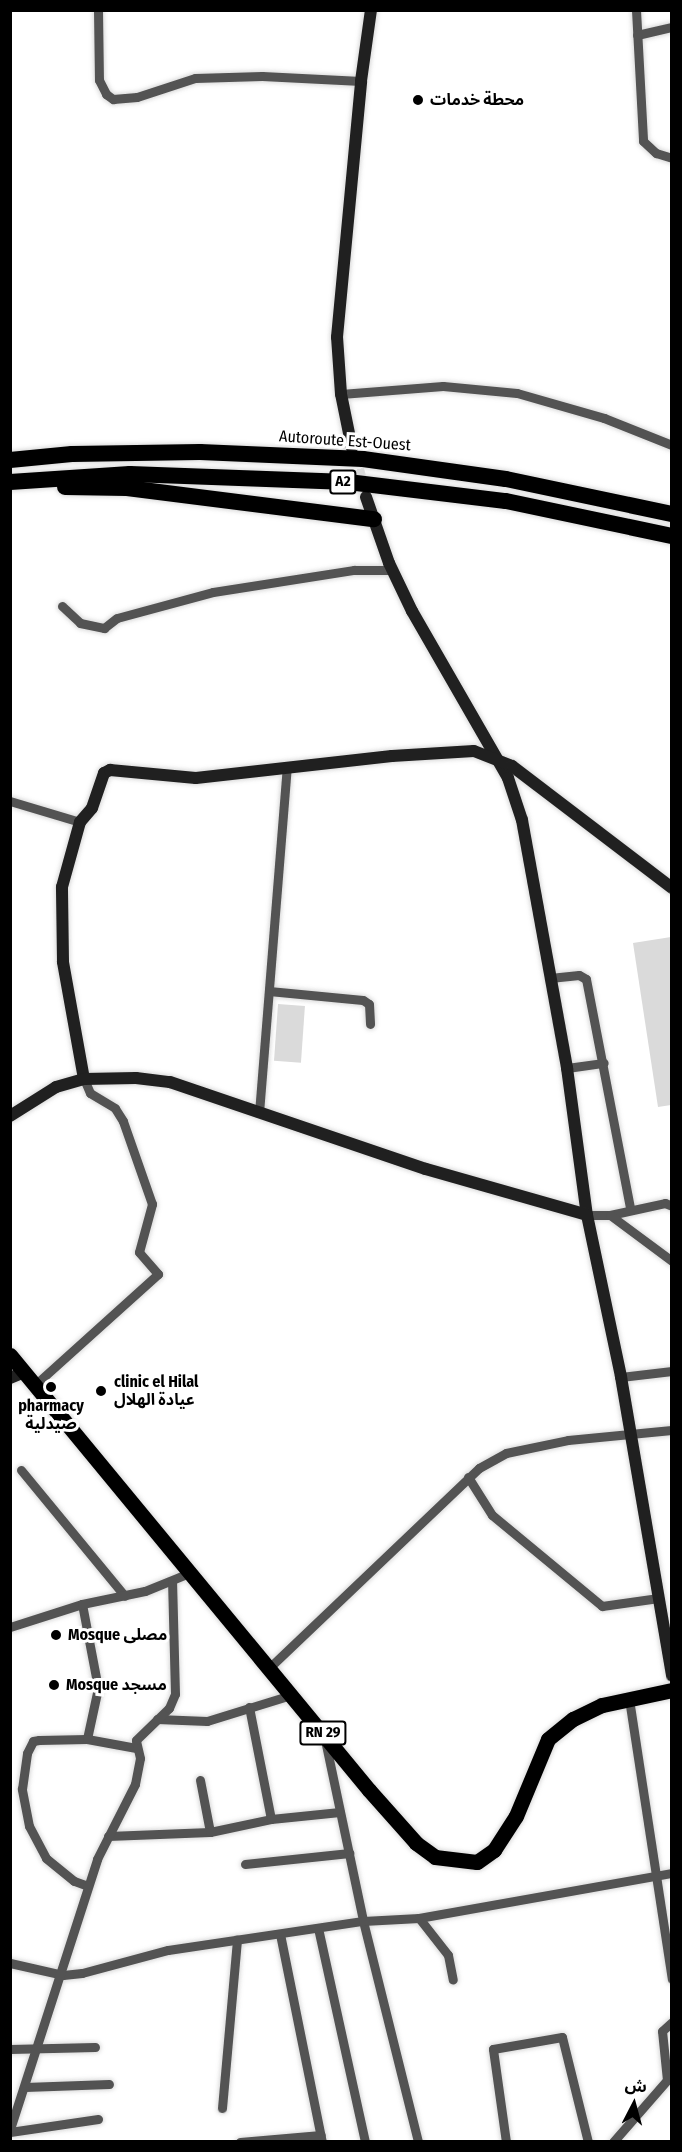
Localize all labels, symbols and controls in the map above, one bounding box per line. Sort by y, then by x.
place label: محطة خدمات [430,90,524,110]
marker: محطة خدمات [411,93,425,107]
street label: Autoroute Est-Ouest [279,427,411,455]
road number: A2 [328,470,358,494]
place label: clinic el Hilal عيادة الهلال [114,1372,198,1410]
marker: pharmacy صيدلية [44,1380,58,1394]
marker: clinic el Hilal عيادة الهلال [92,1382,110,1400]
place label: pharmacy صيدلية [18,1396,84,1434]
place label: Mosque مصلى [68,1625,167,1645]
marker: Mosque مصلى [49,1628,63,1642]
place label: Mosque مسجد [66,1675,167,1695]
marker: Mosque مسجد [47,1678,61,1692]
road number: RN 29 [299,1721,347,1745]
north arrow [604,2074,664,2134]
text: ش [624,2075,648,2096]

